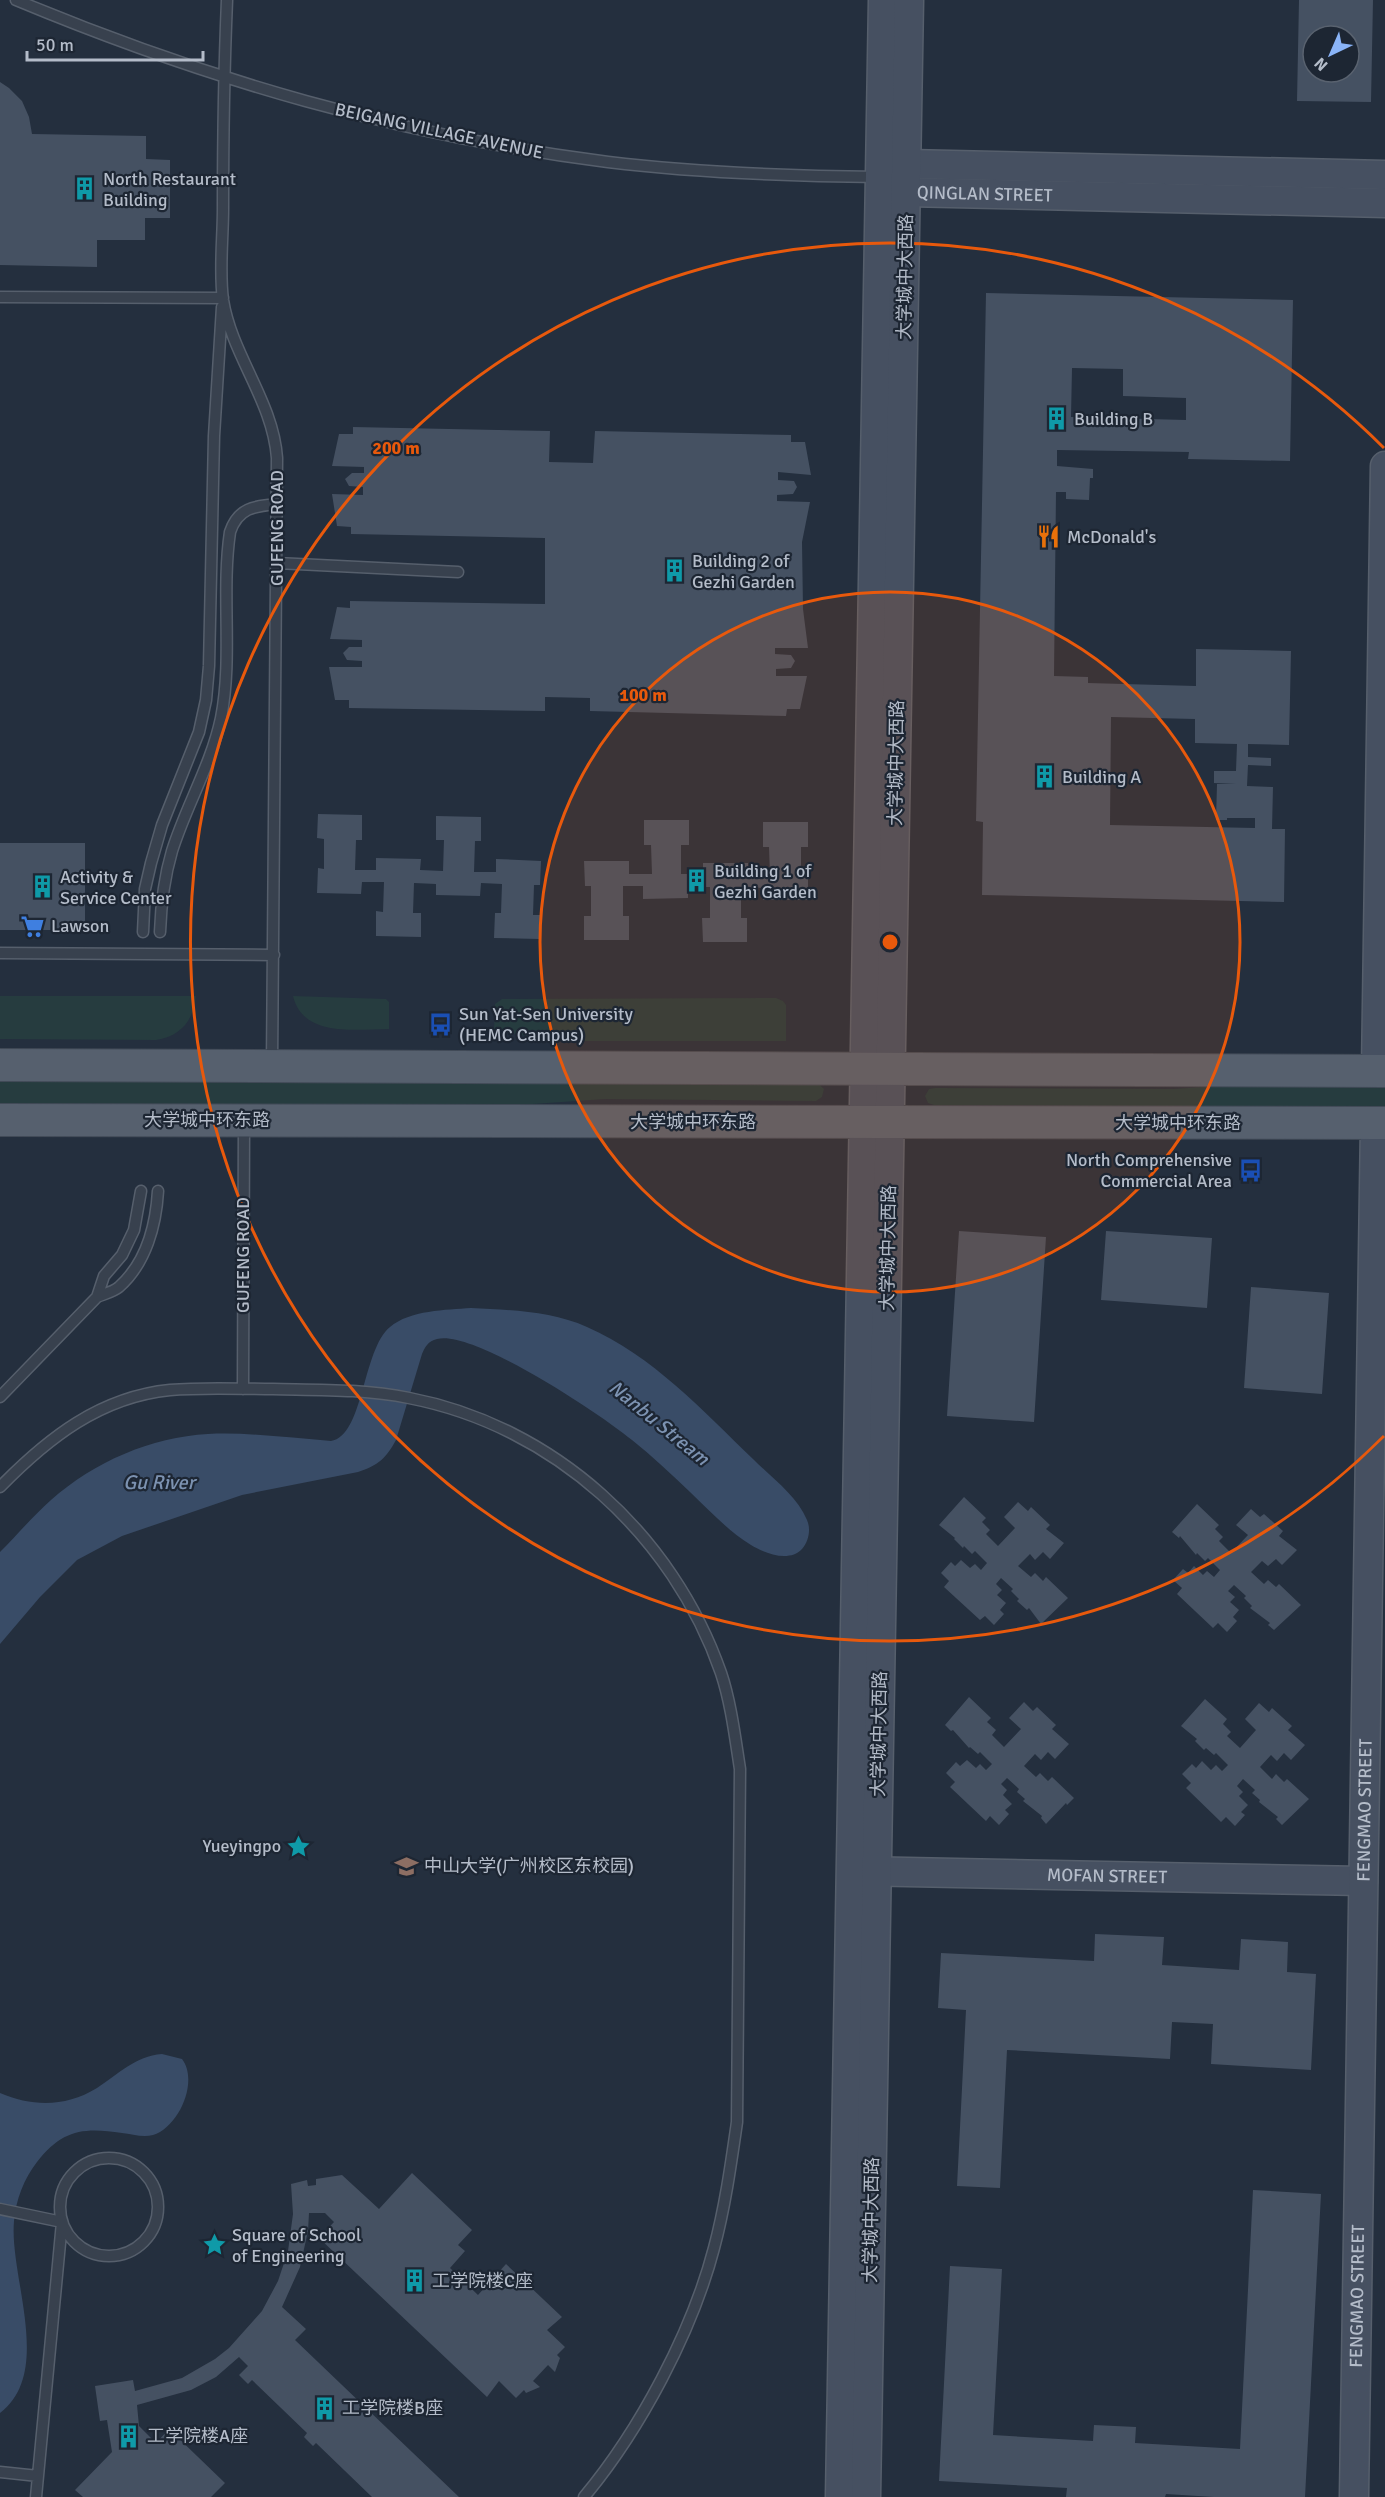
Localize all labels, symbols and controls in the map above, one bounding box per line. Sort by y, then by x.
scale bar [27,24,202,62]
north arrow [1301,24,1361,84]
text: 50 m [36,34,74,56]
text: N [1310,53,1332,75]
street label: BEIGANG VILLAGE AVENUE [333,98,545,164]
place label: North Restaurant Building [103,168,236,211]
building icon: North Restaurant Building [72,176,98,202]
street label: QINGLAN STREET [917,181,1053,206]
street label: 大学城中大西路 [893,214,917,340]
building icon: Building B [1043,406,1069,432]
place label: Building B [1074,408,1153,430]
text: 200 m [372,437,420,459]
street label: GUFENG ROAD [266,470,288,586]
restaurant icon: McDonald's [1036,524,1062,550]
place label: McDonald's [1067,526,1156,548]
place label: Building 2 of Gezhi Garden [692,550,795,593]
building icon: Building 2 of Gezhi Garden [661,558,687,584]
text: 100 m [619,684,667,706]
street label: 大学城中大西路 [884,700,908,826]
building icon: Building A [1031,764,1057,790]
place label: Building A [1062,766,1141,788]
place label: Building 1 of Gezhi Garden [714,860,817,903]
place label: Activity & Service Center [60,866,172,909]
building icon: Building 1 of Gezhi Garden [683,868,709,894]
building icon: Activity & Service Center [29,874,55,900]
supermarket icon: Lawson [20,913,46,939]
place label: Lawson [51,915,109,937]
centre of rings [880,932,900,952]
place label: Sun Yat-Sen University (HEMC Campus) [459,1003,633,1046]
bus stop icon: Sun Yat-Sen University (HEMC Campus) [428,1011,454,1037]
street label: 大学城中环东路 [144,1109,270,1131]
street label: 大学城中环东路 [630,1111,756,1133]
street label: 大学城中环东路 [1115,1112,1241,1134]
place label: North Comprehensive Commercial Area [1066,1149,1232,1192]
bus stop icon: North Comprehensive Commercial Area [1237,1157,1263,1183]
street label: 大学城中大西路 [876,1185,900,1311]
street label: GUFENG ROAD [232,1197,254,1313]
water label: Nanbu Stream [604,1375,715,1472]
water label: Gu River [123,1470,197,1495]
street label: 大学城中大西路 [867,1671,891,1797]
street label: FENGMAO STREET [1352,1738,1377,1882]
place icon: Yueyingpo [286,1833,312,1859]
place label: Yueyingpo [202,1835,281,1857]
school or university icon: 中山大学(广州校区东校园) [393,1853,419,1879]
place label: 中山大学(广州校区东校园) [424,1855,634,1877]
street label: MOFAN STREET [1047,1864,1167,1888]
street label: 大学城中大西路 [859,2157,883,2283]
place label: Square of School of Engineering [232,2224,361,2267]
street label: FENGMAO STREET [1345,2224,1369,2368]
place icon: Square of School of Engineering [201,2232,227,2258]
building icon: 工学院楼C座 [401,2268,427,2294]
place label: 工学院楼C座 [432,2270,533,2292]
building icon: 工学院楼B座 [311,2395,337,2421]
place label: 工学院楼B座 [342,2397,443,2419]
building icon: 工学院楼A座 [116,2423,142,2449]
place label: 工学院楼A座 [147,2425,248,2447]

